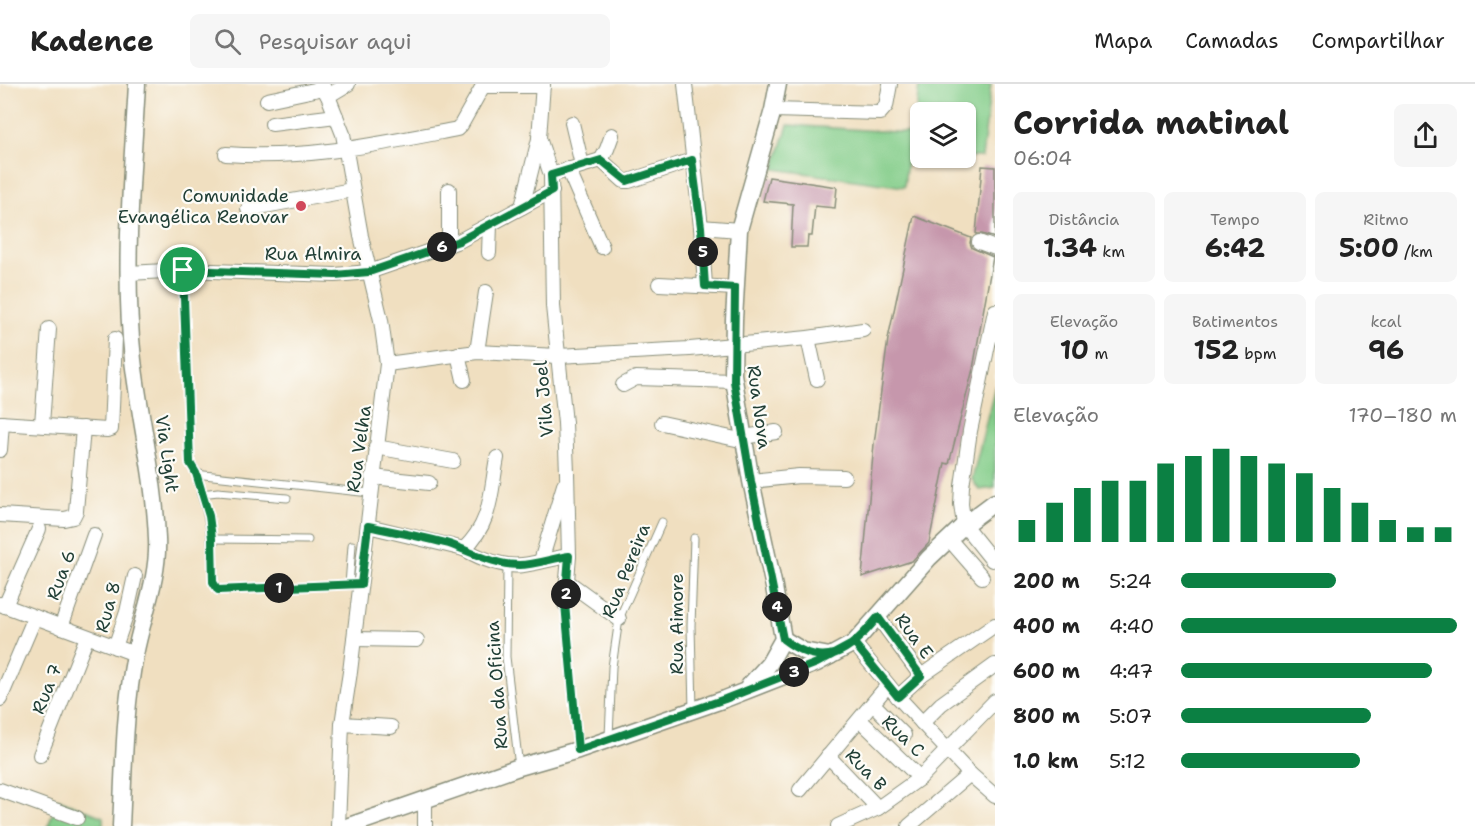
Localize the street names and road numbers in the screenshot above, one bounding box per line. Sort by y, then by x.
street label: Rua Almira [265,242,361,266]
street label: Vila Joel [529,359,559,438]
street label: Rua Nova [741,364,777,450]
street label: Rua Velha [341,404,377,494]
street label: Via Light [150,414,184,495]
street label: Rua Pereira [596,520,656,622]
street label: Rua 6 [41,546,81,604]
street label: Rua Aimore [665,573,689,675]
street label: Rua 8 [90,579,126,635]
street label: Rua E [889,608,939,664]
street label: Rua da Oficina [481,620,513,750]
street label: Rua 7 [26,660,68,718]
street label: Rua C [876,710,930,762]
street label: Rua B [840,744,892,796]

